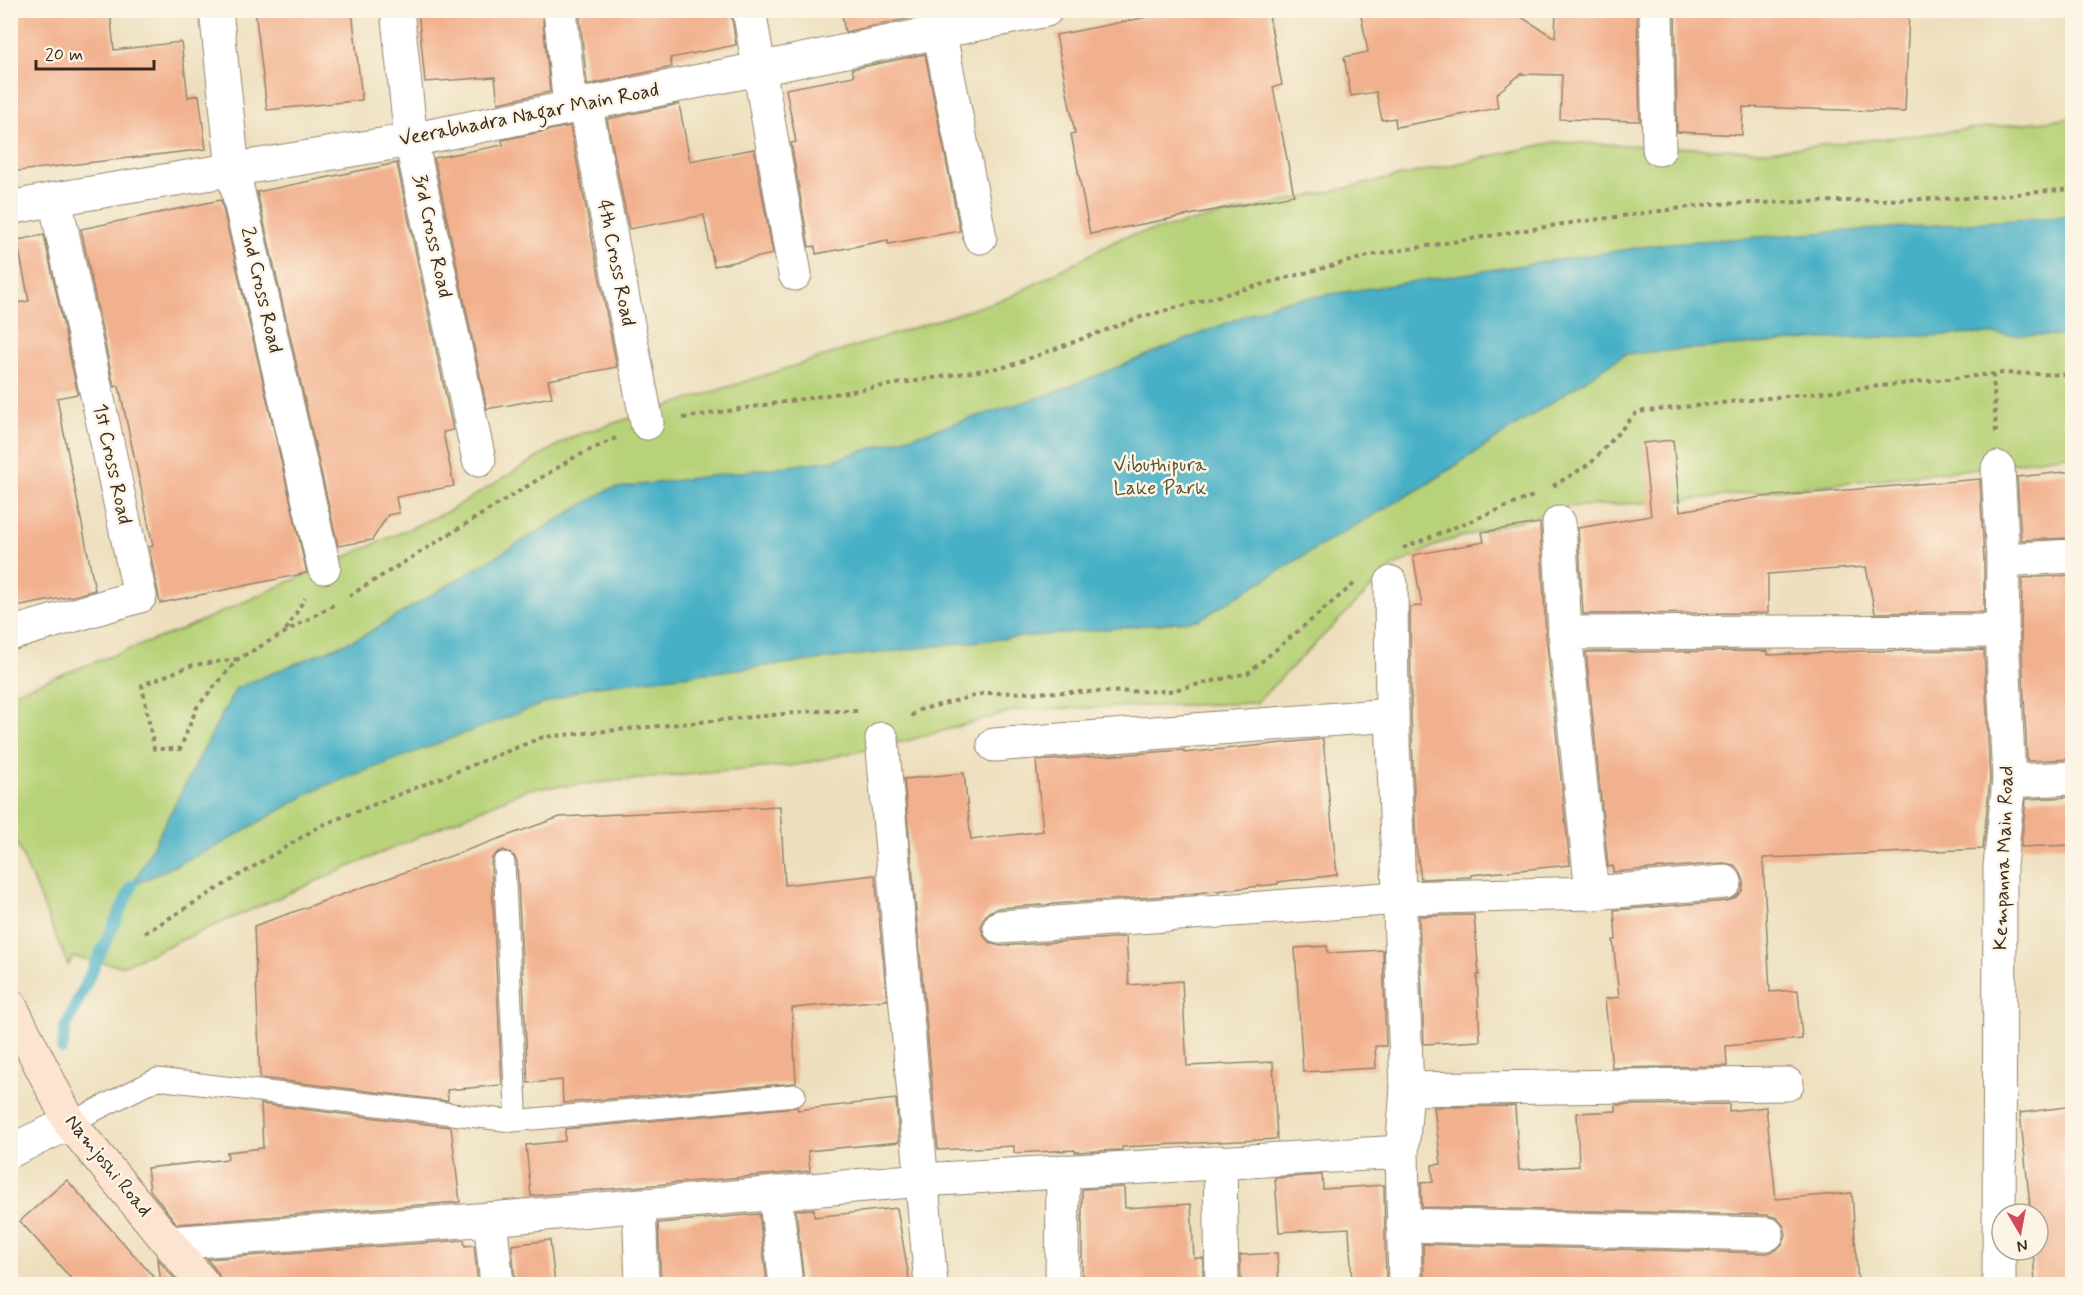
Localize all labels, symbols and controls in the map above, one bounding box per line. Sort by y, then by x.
scale bar [36,33,154,71]
text: 20 m [45,43,83,67]
street label: Veerabhadra Nagar Main Road [397,77,662,155]
street label: 3rd Cross Road [406,172,458,300]
street label: 4th Cross Road [590,197,642,329]
street label: 2nd Cross Road [233,224,289,356]
street label: 1st Cross Road [86,401,138,527]
park label: Vibuthipura Lake Park [1113,452,1207,502]
street label: Kempanna Main Road [1987,765,2021,951]
street label: Namjoshi Road [58,1109,158,1223]
north arrow [1990,1202,2050,1262]
text: N [2015,1234,2029,1257]

